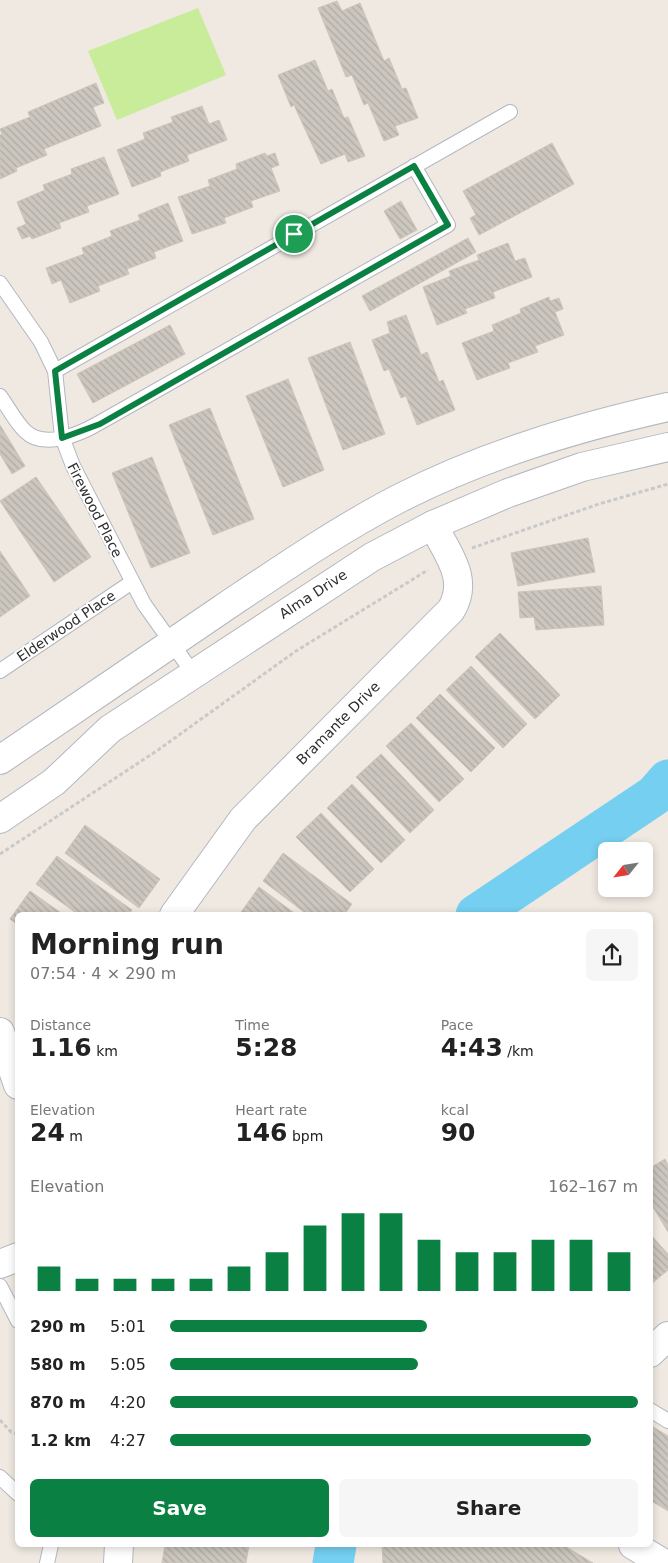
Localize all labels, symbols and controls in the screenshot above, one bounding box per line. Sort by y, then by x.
pin [273,213,315,255]
icon: arrive [280,220,308,248]
street label: Firewood Place [64,460,126,560]
street label: Alma Drive [276,566,350,622]
street label: Elderwood Place [14,587,118,665]
street label: Bramante Drive [293,678,383,768]
north arrow [598,842,652,898]
map controls [598,842,653,897]
text: Morning run [30,928,224,961]
button: share [586,929,638,981]
text: 07:54 · 4 × 290 m [30,964,176,983]
text: Distance [30,1017,91,1033]
text: Time [235,1017,270,1033]
text: Pace [441,1017,473,1033]
text: 1.16 [30,1033,92,1062]
text: 5:28 [235,1033,298,1062]
text: 4:43 [441,1033,503,1062]
text: km [92,1043,118,1059]
text: /km [503,1043,534,1059]
text: Elevation [30,1102,95,1118]
text: Heart rate [235,1102,307,1118]
text: kcal [441,1102,469,1118]
text: 24 [30,1118,65,1147]
text: 146 [235,1118,288,1147]
text: 90 [441,1118,475,1147]
text: m [65,1128,83,1144]
text: bpm [288,1128,323,1144]
text: Elevation [30,1177,104,1196]
text: 162–167 m [548,1177,638,1196]
text: 290 m [30,1317,86,1336]
text: 5:01 [110,1317,146,1336]
text: 580 m [30,1355,86,1374]
text: 5:05 [110,1355,146,1374]
text: 870 m [30,1393,86,1412]
text: 4:20 [110,1393,146,1412]
text: 1.2 km [30,1431,91,1450]
text: 4:27 [110,1431,146,1450]
button: Save [30,1479,329,1537]
button: Share [339,1479,638,1537]

